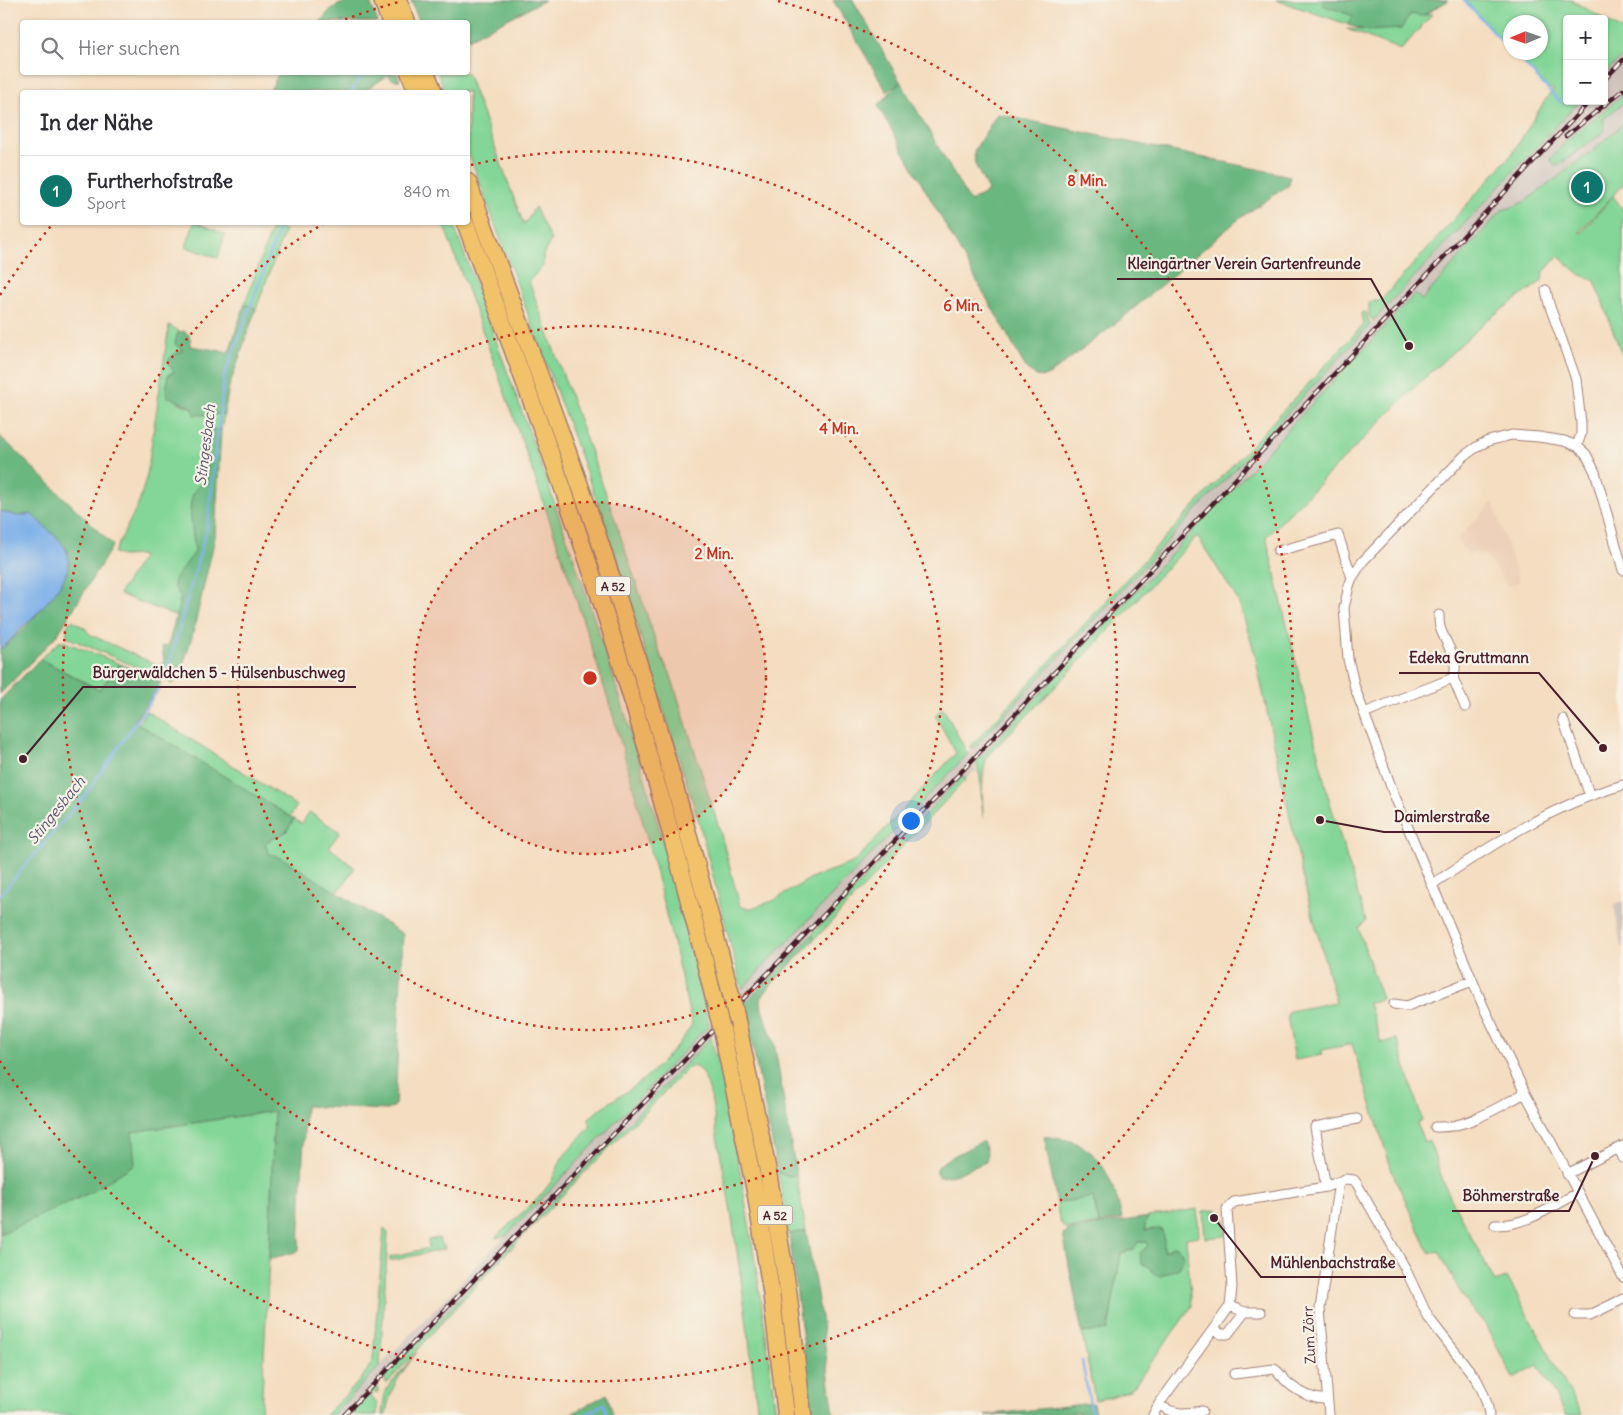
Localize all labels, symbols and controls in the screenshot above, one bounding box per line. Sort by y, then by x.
north arrow [1503,15,1548,60]
map controls [1563,15,1608,105]
button: + [1563,15,1608,60]
search box [20,20,470,75]
icon: search [38,34,66,62]
text: Hier suchen [78,36,180,60]
button: − [1563,60,1608,105]
text: In der Nähe [40,109,153,136]
pin: 1 [1571,168,1603,206]
text: Furtherhofstraße [87,169,233,193]
text: 8 Min. [1067,171,1107,190]
text: 1 [53,181,59,201]
text: 840 m [403,181,450,201]
text: Sport [87,193,126,213]
callout: Kleingärtner Verein Gartenfreunde [1117,249,1371,279]
text: Kleingärtner Verein Gartenfreunde [1127,254,1361,274]
text: 6 Min. [943,296,983,315]
water label: Stingesbach [191,403,219,487]
text: 4 Min. [819,419,859,438]
text: 2 Min. [694,544,734,563]
road number: A 52 [596,576,630,596]
callout: Edeka Gruttmann [1399,643,1539,673]
text: Edeka Gruttmann [1409,648,1529,667]
callout: Bürgerwäldchen 5 - Hülsenbuschweg [83,657,356,687]
text: Bürgerwäldchen 5 - Hülsenbuschweg [92,663,346,683]
centre of rings [581,669,599,687]
water label: Stingesbach [23,772,89,848]
callout: Daimlerstraße [1384,802,1500,832]
text: Daimlerstraße [1394,807,1490,826]
your location [898,808,924,834]
callout: Böhmerstraße [1452,1181,1569,1211]
text: Böhmerstraße [1463,1186,1559,1205]
road number: A 52 [758,1206,792,1224]
callout: Mühlenbachstraße [1261,1247,1406,1277]
text: Mühlenbachstraße [1270,1253,1396,1272]
street label: Zum Zörr [1298,1305,1320,1365]

